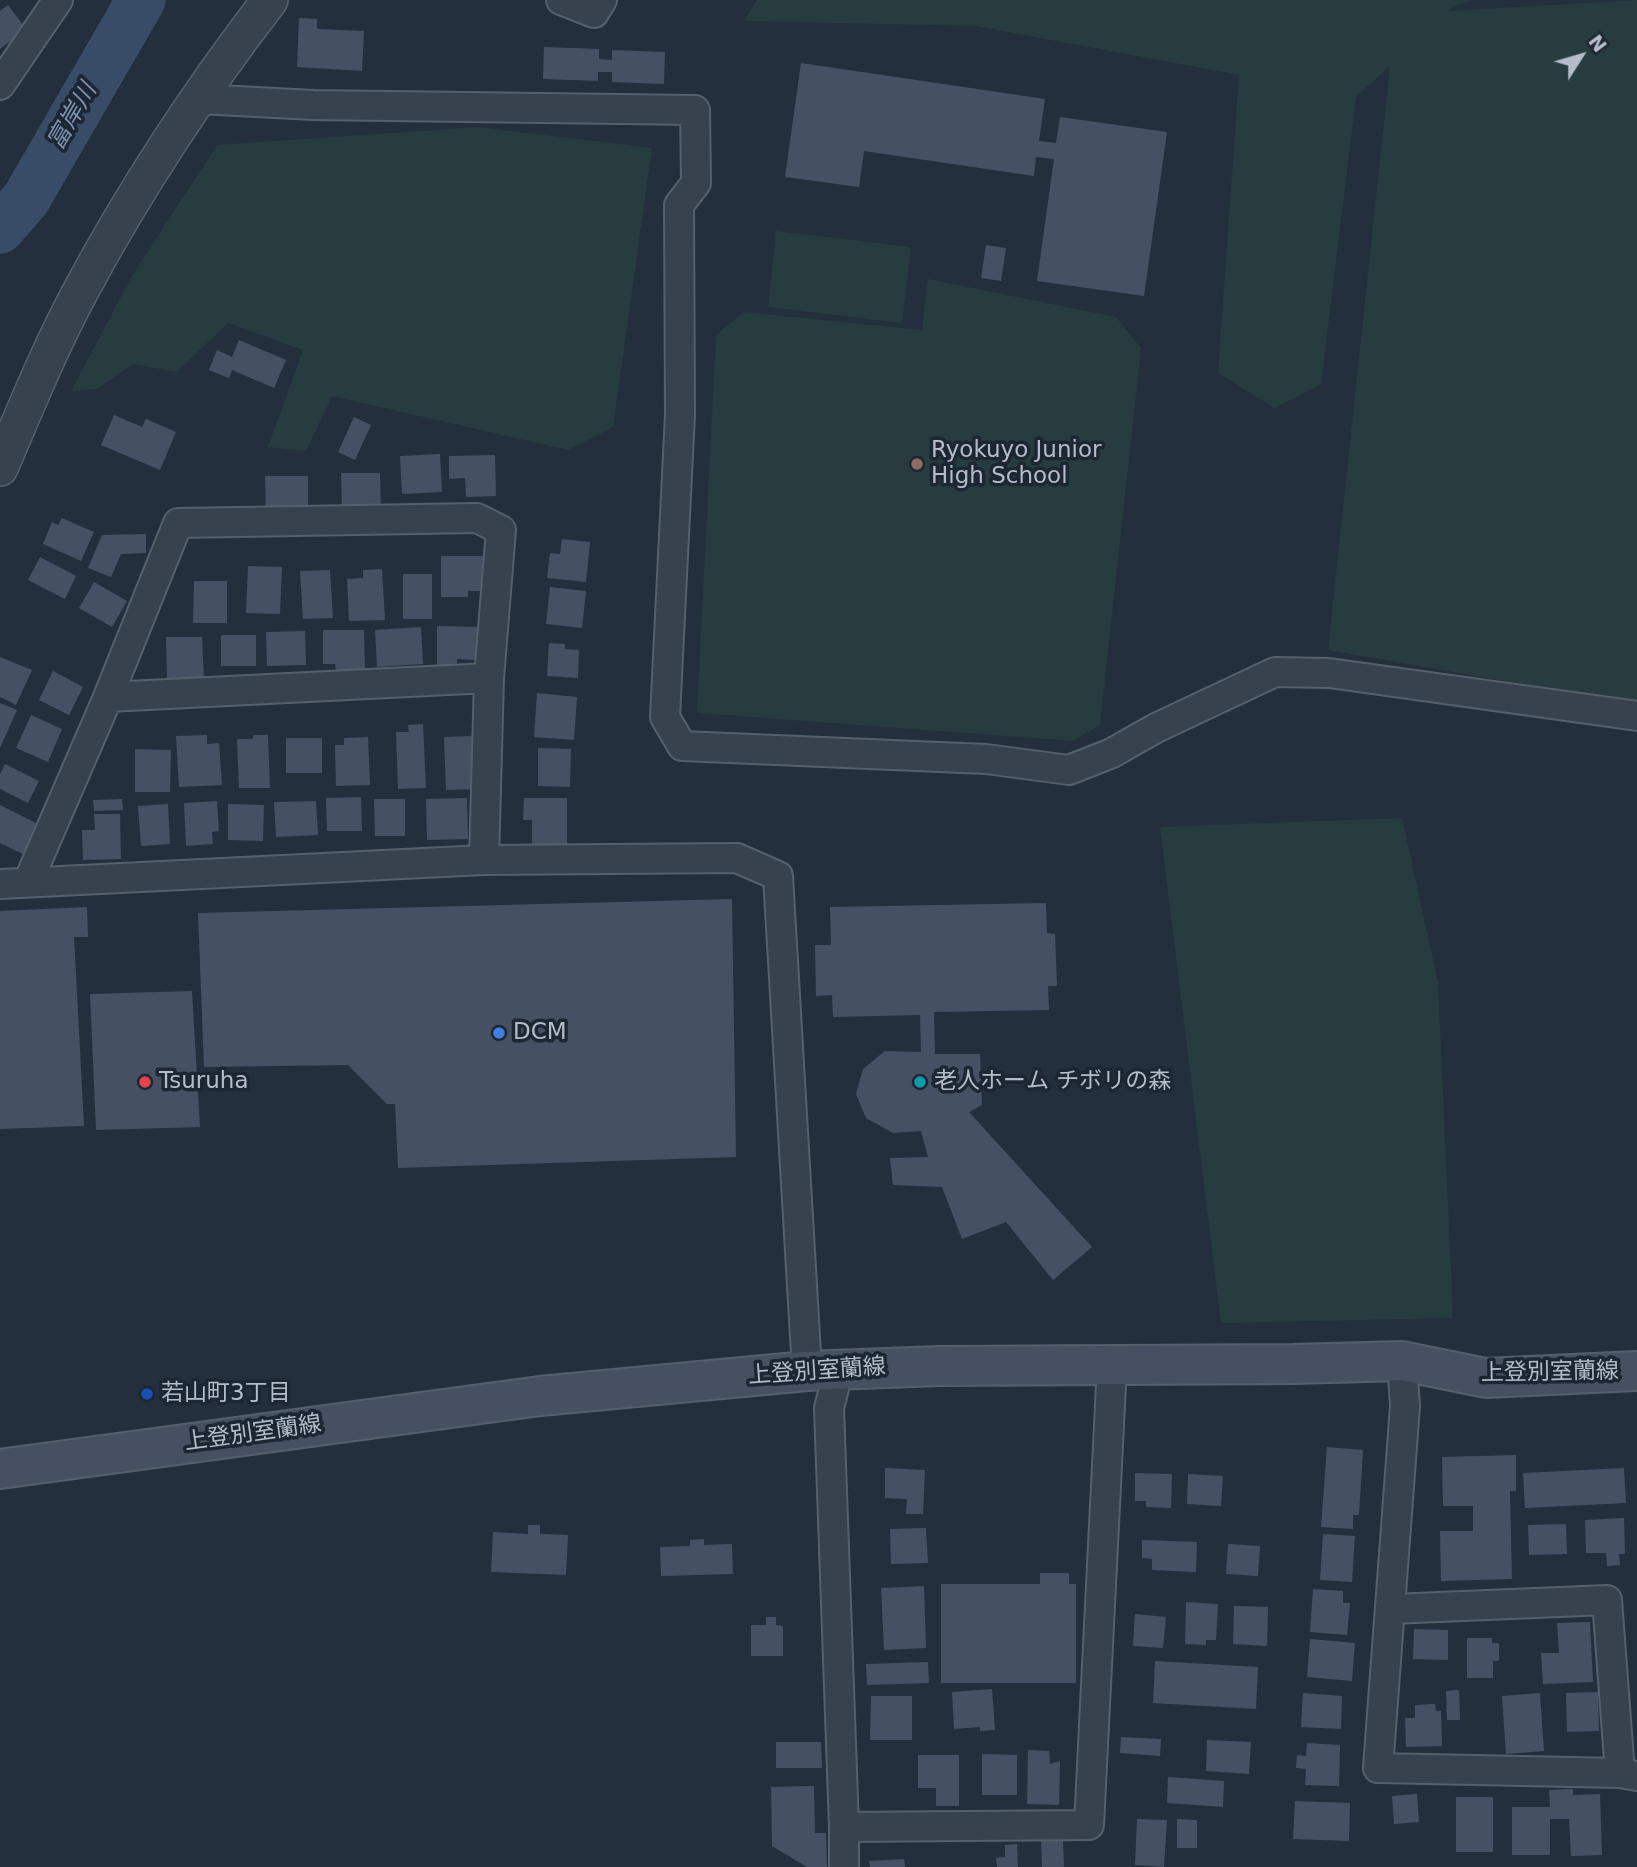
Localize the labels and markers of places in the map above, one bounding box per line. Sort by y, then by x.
place label: Ryokuyo Junior High School [931,437,1101,491]
marker: Ryokuyo Junior High School [909,456,925,472]
place label: DCM [513,1019,567,1047]
marker: DCM [491,1025,507,1041]
place label: Tsuruha [159,1068,249,1096]
place label: 老人ホーム チボリの森 [934,1068,1171,1096]
marker: Tsuruha [137,1074,153,1090]
marker: 老人ホーム チボリの森 [912,1074,928,1090]
place label: 若山町3丁目 [161,1380,291,1408]
marker: 若山町3丁目 [139,1386,155,1402]

